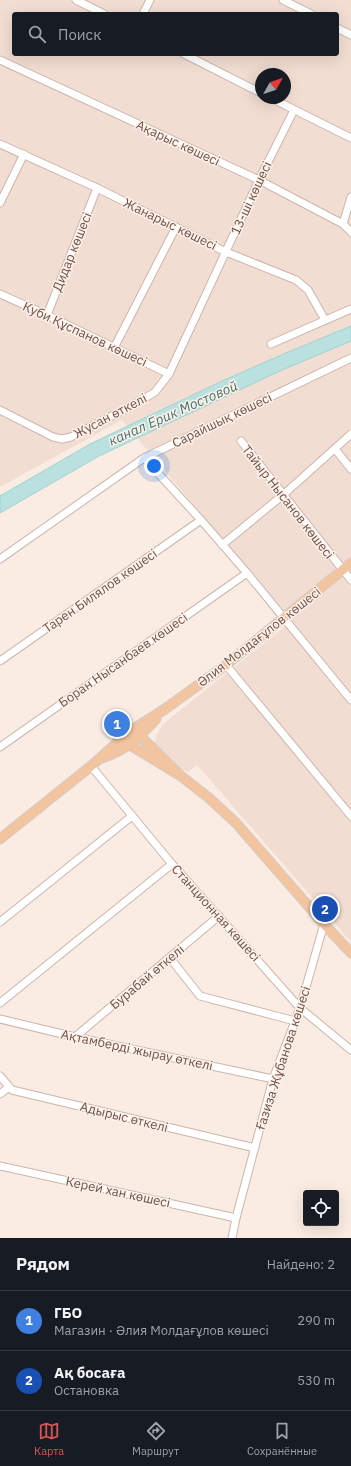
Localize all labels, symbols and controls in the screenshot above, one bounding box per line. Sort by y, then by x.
search box [12,12,339,56]
icon: search [26,23,48,45]
text: Поиск [58,25,101,44]
north arrow [255,68,291,104]
street label: Ақарыс көшесi [133,116,223,170]
street label: 13-ші көшесi [227,159,275,237]
street label: Жанарыс көшесі [120,194,220,254]
street label: Дидар көшесі [48,210,96,294]
street label: Куби Құспанов көшесi [20,298,150,370]
water label: канал Ерик Мостовой [106,376,240,450]
street label: Сарайшық көшесі [169,389,275,451]
street label: Жусан өткелі [70,390,150,442]
street label: Тайыр Нысанов көшесi [238,442,338,562]
your location [144,456,164,476]
street label: Тарен Билялов көшесі [40,545,160,637]
street label: Әлия Молдағұлов көшесі [194,583,324,691]
street label: Боран Нысанбаев көшесі [55,609,191,711]
pin: 1 [104,709,130,739]
street label: Станционная көшесі [168,861,264,965]
pin: 2 [312,894,338,924]
street label: Бурабай өткелі [106,941,188,1013]
street label: Ғазиза Жұбанова көшесі [252,984,314,1132]
street label: Ақтамберді жырау өткелі [60,1026,214,1074]
street label: Адырыс өткелі [78,1098,170,1136]
street label: Керей хан көшесі [64,1173,172,1211]
map controls [303,1190,339,1226]
button: locate [303,1190,339,1226]
text: Рядом [16,1253,70,1275]
text: Найдено: 2 [267,1256,335,1273]
text: ГБО [54,1303,82,1322]
text: 1 [25,1312,33,1329]
text: 290 m [297,1312,335,1329]
text: Магазин · Әлия Молдағұлов көшесі [54,1322,269,1339]
text: Ақ босаға [54,1363,125,1382]
text: 2 [25,1372,33,1389]
text: 530 m [297,1372,335,1389]
text: Остановка [54,1382,119,1399]
tab: Карта [34,1420,64,1458]
tab: Маршрут [132,1420,179,1458]
tab: Сохранённые [247,1420,317,1458]

